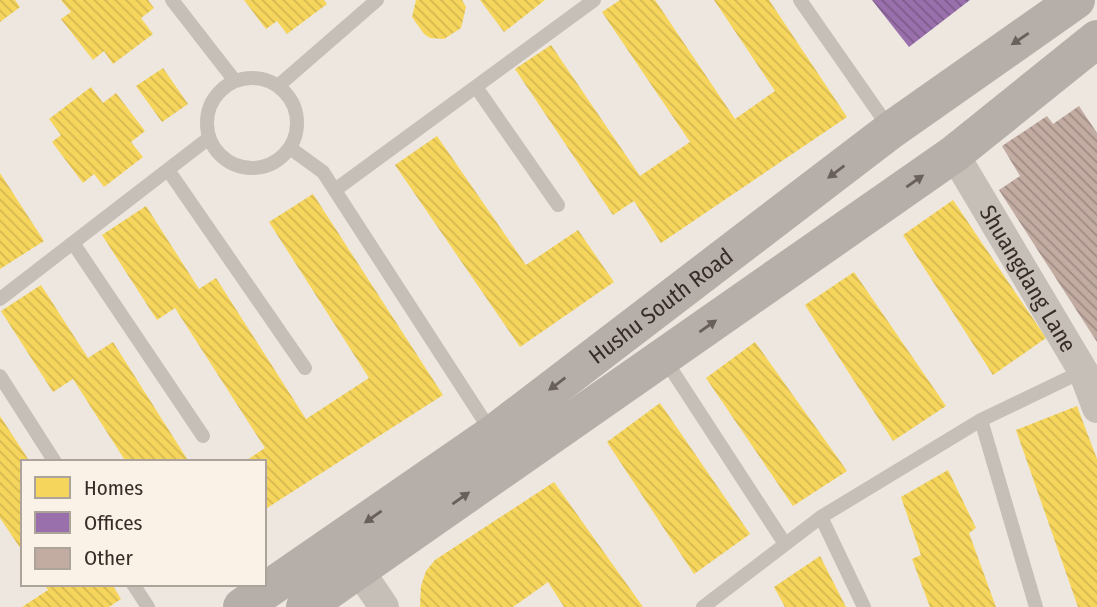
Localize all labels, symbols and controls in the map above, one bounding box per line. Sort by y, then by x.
one-way arrow [1011,32,1029,46]
one-way arrow [827,164,845,179]
one-way arrow [906,174,924,188]
street label: Shuangdang Lane [974,200,1083,357]
street label: Hushu South Road [583,242,738,370]
one-way arrow [699,319,717,333]
one-way arrow [548,377,567,391]
legend [21,460,266,586]
text: Homes [84,475,143,501]
one-way arrow [452,491,470,505]
text: Offices [84,510,143,536]
one-way arrow [364,510,382,524]
text: Other [84,545,133,571]

